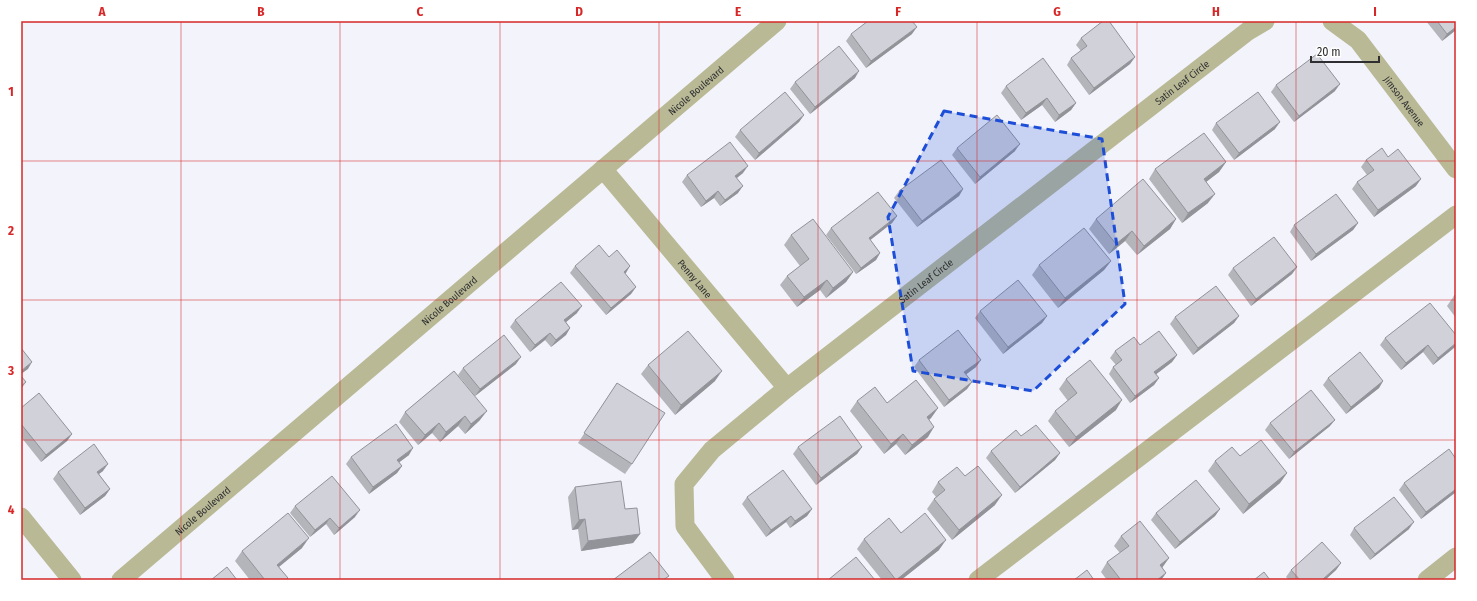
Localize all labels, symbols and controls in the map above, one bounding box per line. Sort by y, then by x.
text: A [97,4,106,19]
text: B [257,4,265,19]
text: C [417,4,424,19]
text: D [575,4,583,19]
text: E [735,4,741,19]
text: F [895,4,901,19]
text: G [1053,4,1061,19]
text: H [1212,4,1220,19]
text: I [1373,4,1377,19]
scale bar [1311,38,1379,64]
text: 20 m [1317,45,1341,59]
street label: Satin Leaf Circle [1153,58,1212,108]
street label: Nicole Boulevard [666,64,727,118]
street label: Jimson Avenue [1381,74,1427,129]
text: 1 [8,84,14,99]
text: 2 [7,223,14,238]
street label: Penny Lane [675,257,714,301]
street label: Satin Leaf Circle [897,257,956,306]
street label: Nicole Boulevard [419,274,480,328]
text: 3 [7,363,14,378]
street label: Nicole Boulevard [173,484,233,538]
text: 4 [8,502,15,517]

